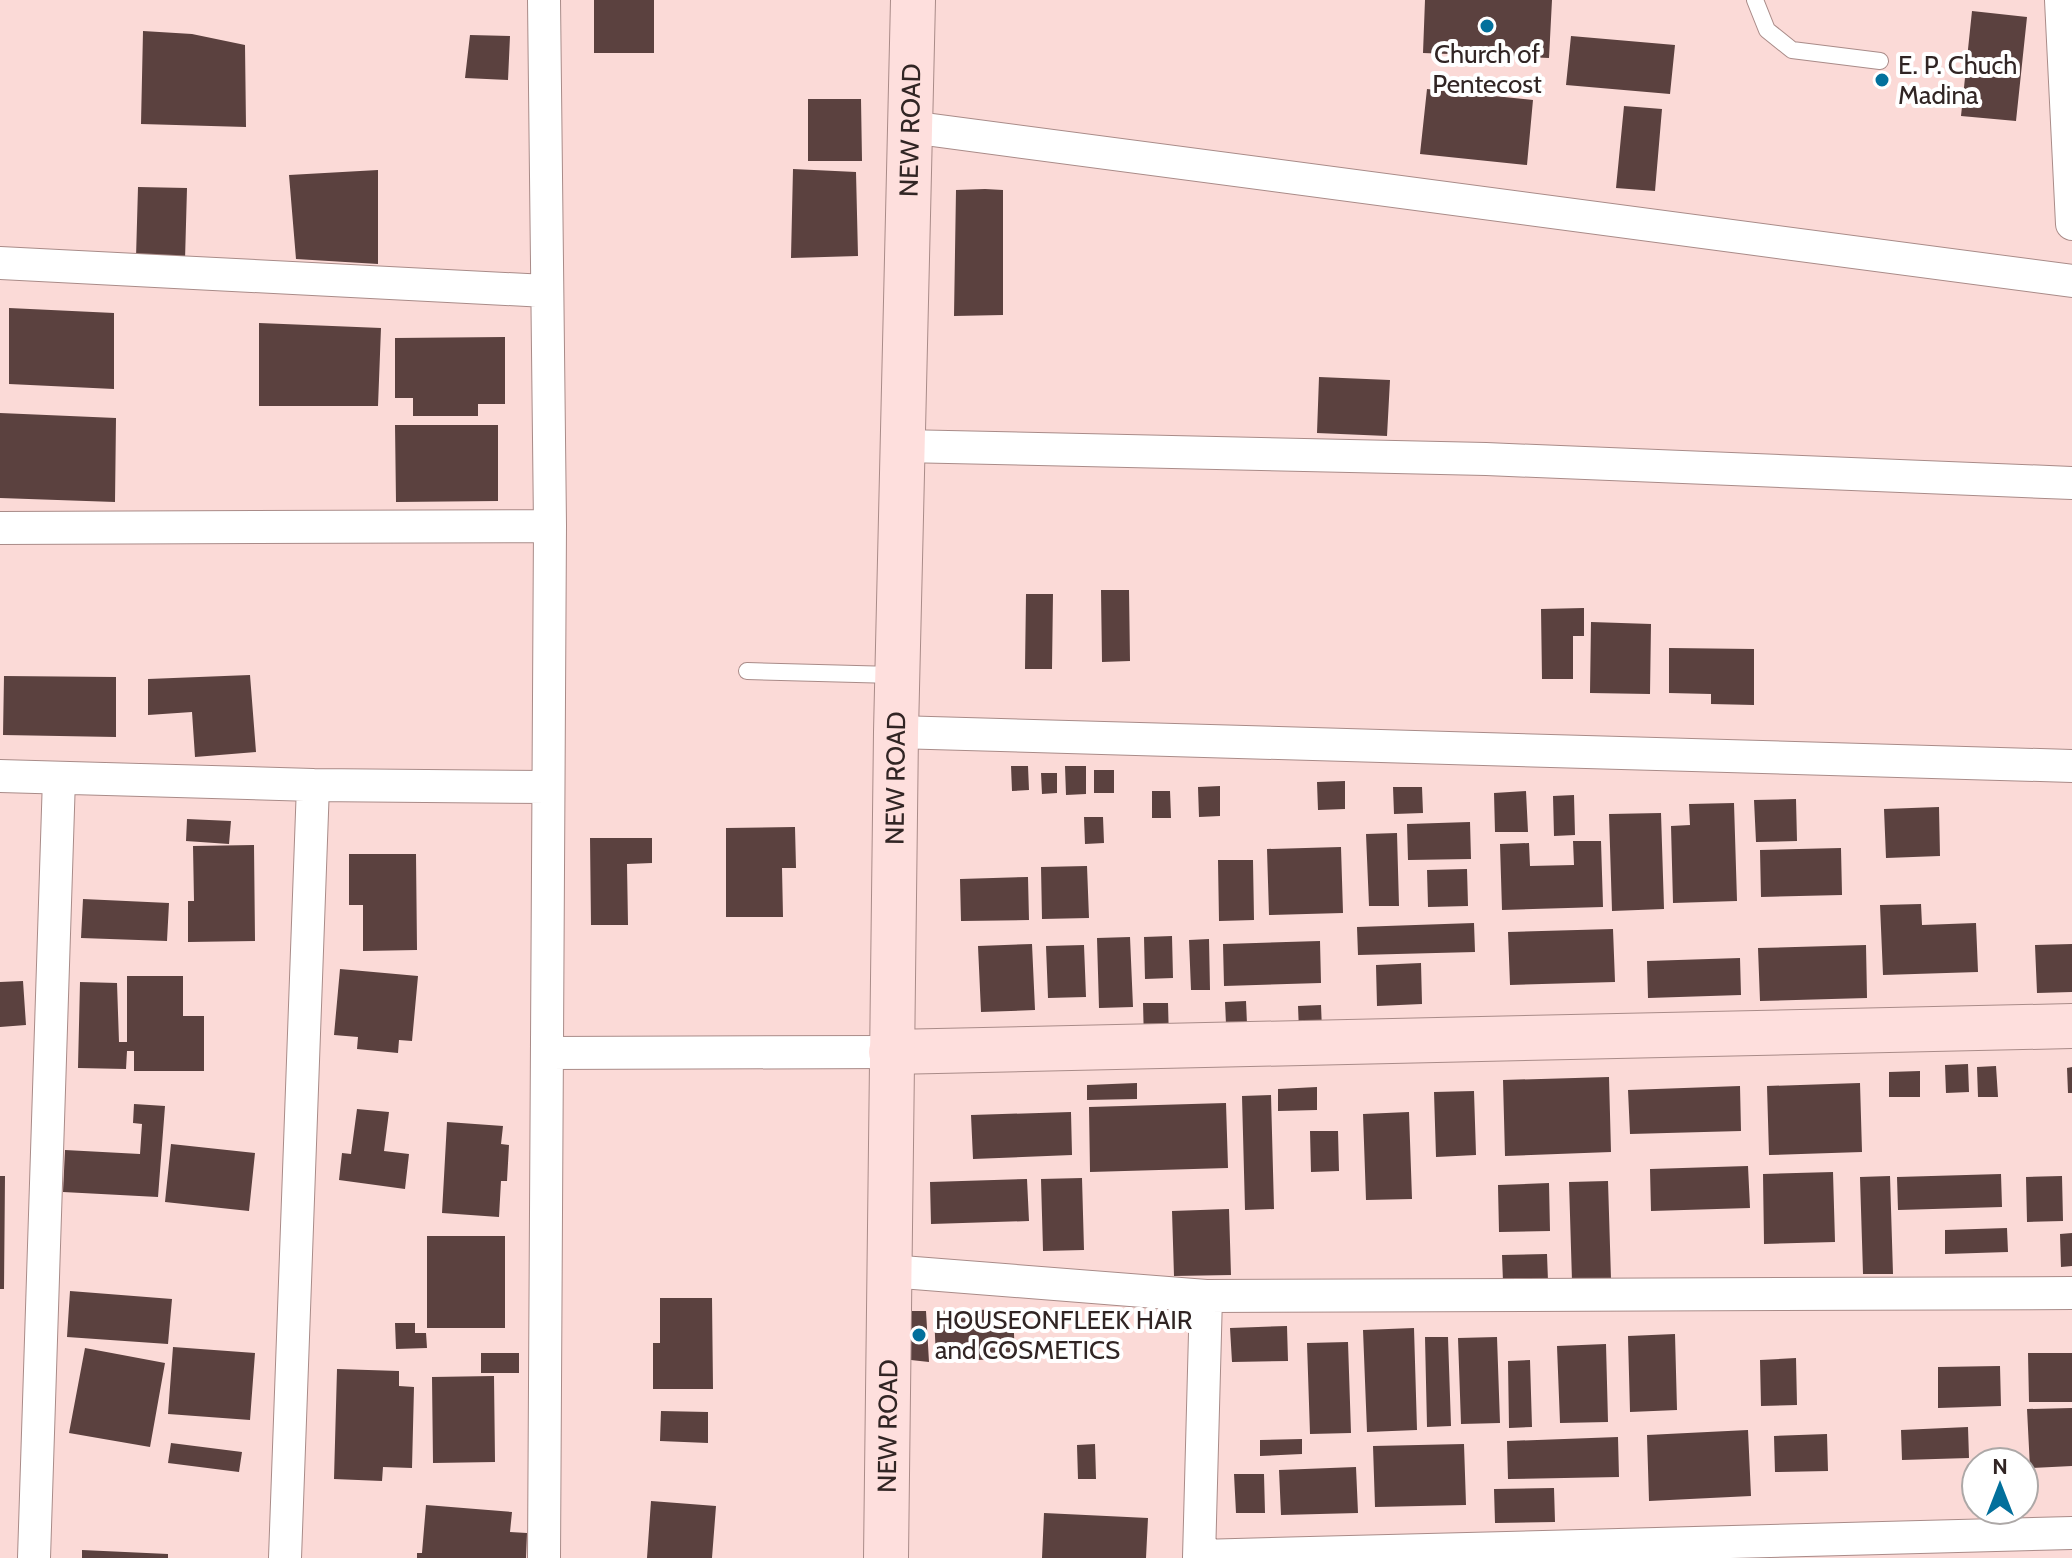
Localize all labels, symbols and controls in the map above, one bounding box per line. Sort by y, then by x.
marker: Church of Pentecost [1478,17,1496,35]
place label: Church of Pentecost [1432,38,1542,100]
place label: E. P. Chuch Madina [1898,49,2017,111]
street label: NEW ROAD [892,63,928,197]
marker: E. P. Chuch Madina [1873,71,1891,89]
street label: NEW ROAD [879,711,912,845]
place label: HOUSEONFLEEK HAIR and COSMETICS [935,1304,1193,1366]
marker: HOUSEONFLEEK HAIR and COSMETICS [910,1326,928,1344]
street label: NEW ROAD [871,1359,904,1493]
north arrow [1960,1446,2040,1526]
text: N [1992,1453,2008,1480]

